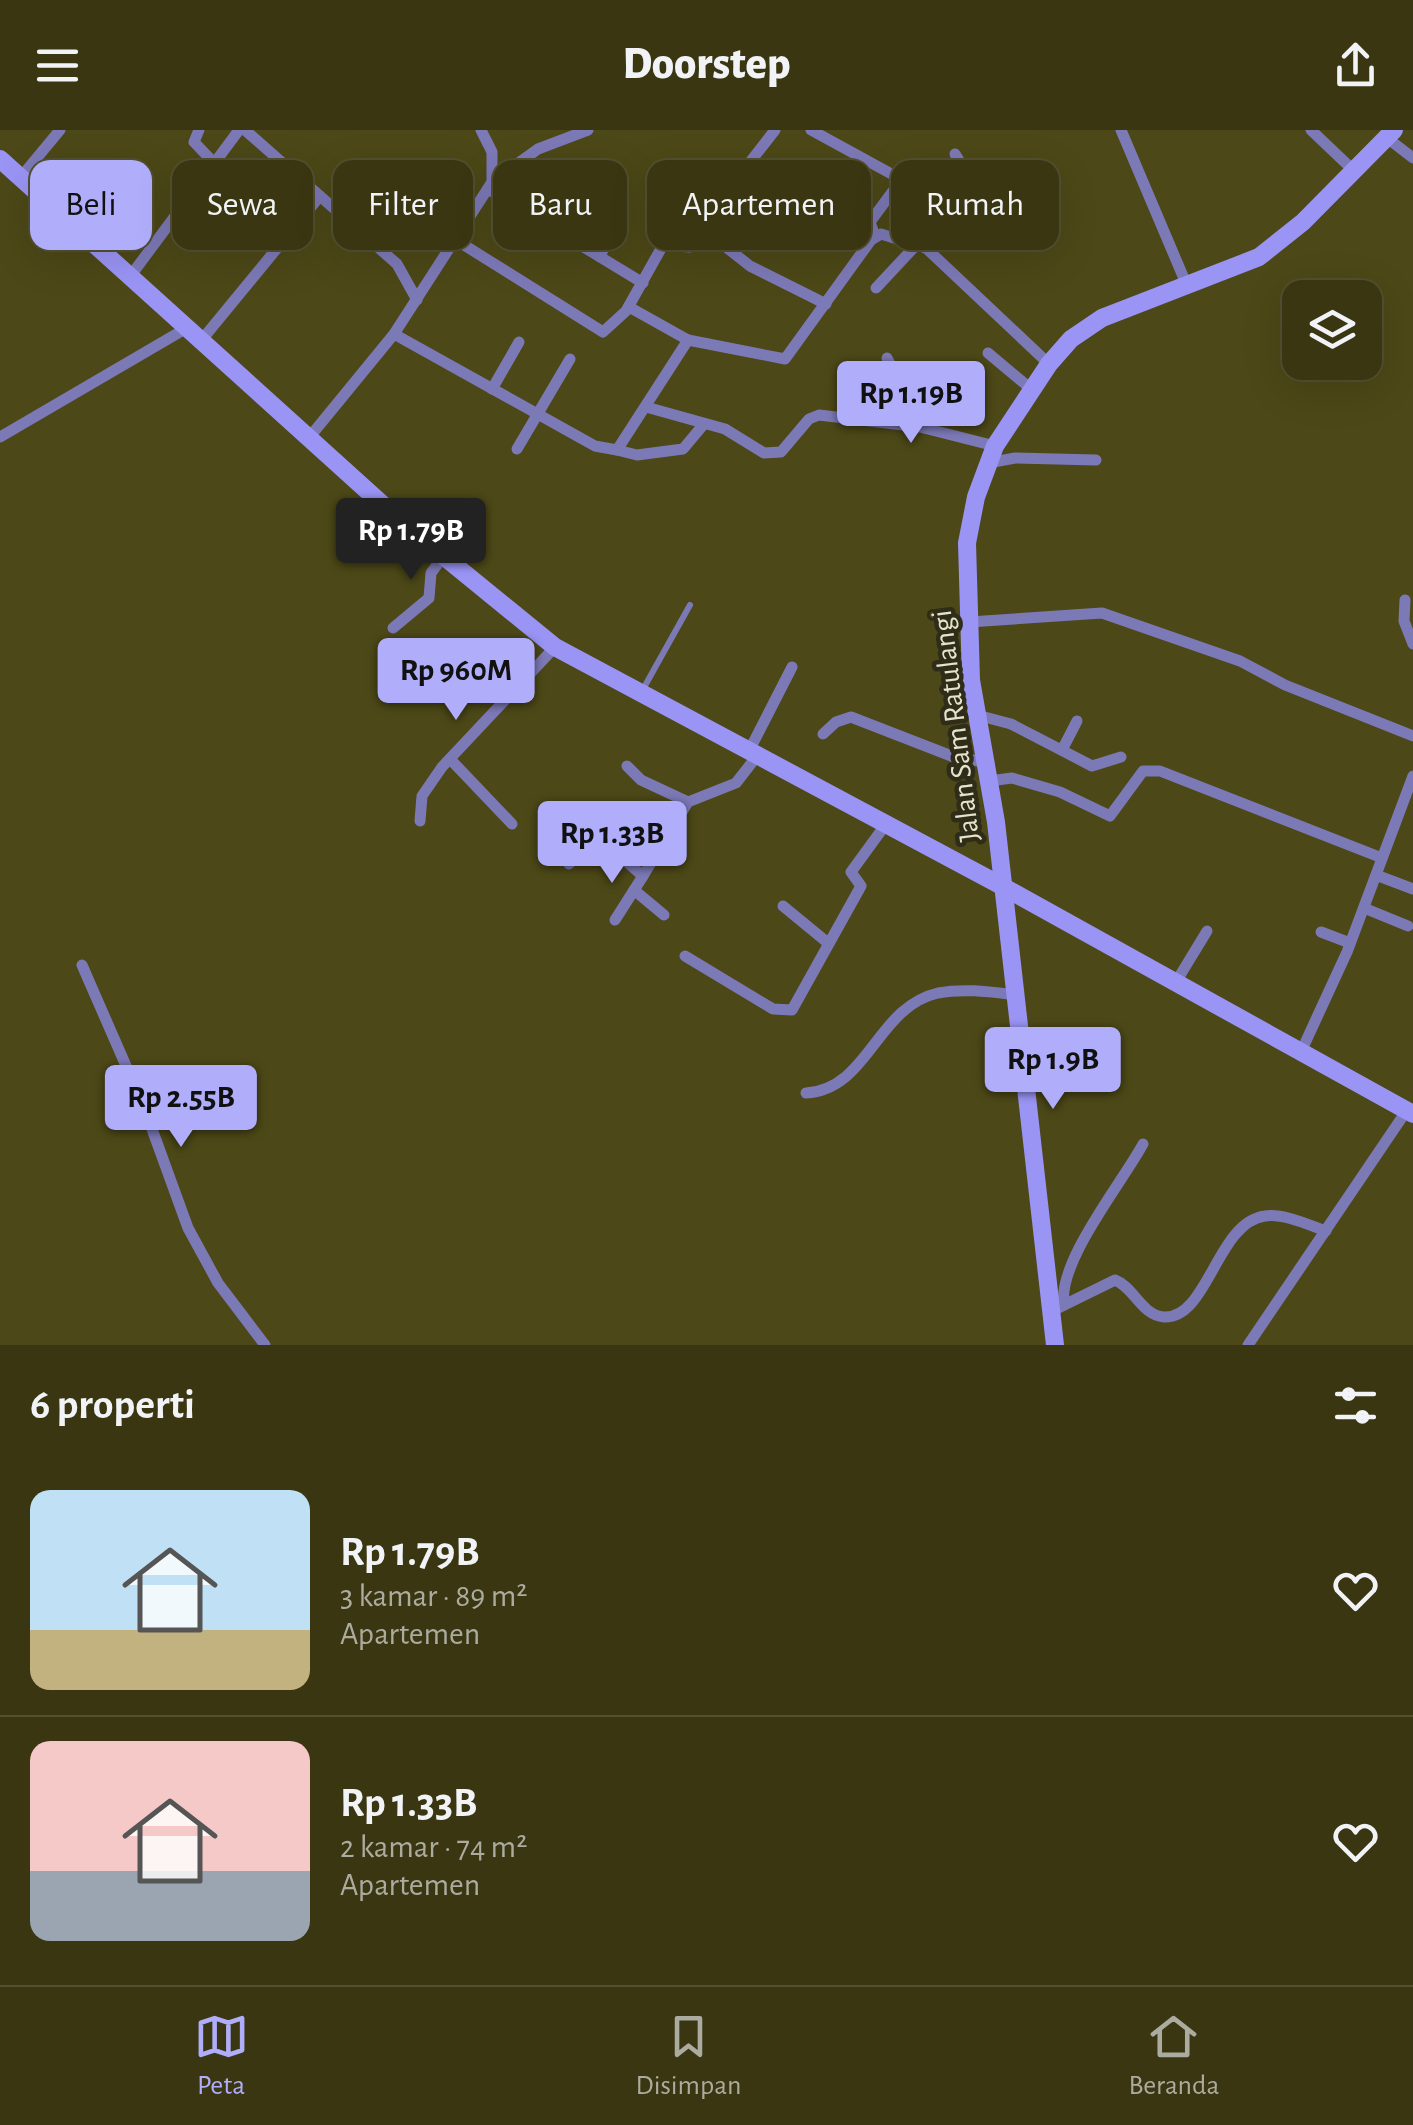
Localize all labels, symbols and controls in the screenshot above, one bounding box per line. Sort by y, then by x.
icon: menu [30,38,85,93]
icon: share [1328,38,1383,93]
text: Doorstep [622,42,791,87]
chip: Beli [30,160,152,250]
chip: Sewa [172,160,313,250]
chip: Filter [333,160,473,250]
chip: Baru [493,160,627,250]
chip: Apartemen [647,160,871,250]
chip: Rumah [891,160,1059,250]
map controls [1282,280,1382,380]
button: layers [1282,280,1382,380]
pin: Rp 1.19B [808,361,1014,446]
text: Rp 1.19B [859,377,963,409]
pin: Rp 1.79B [308,498,514,583]
text: Rp 1.79B [358,514,464,546]
street label: Jalan Sam Ratulangi [927,608,985,843]
pin: Rp 960M [364,638,548,723]
text: Rp 960M [400,654,512,686]
pin: Rp 1.33B [509,801,715,886]
text: Rp 1.33B [560,817,664,849]
pin: Rp 1.9B [961,1027,1145,1112]
text: Rp 1.9B [1007,1043,1099,1075]
pin: Rp 2.55B [78,1065,284,1150]
text: Rp 2.55B [127,1081,235,1113]
icon: filters [1328,1378,1383,1433]
text: 6 properti [30,1384,195,1426]
icon: home [110,1530,230,1650]
text: Rp 1.79B [340,1531,480,1573]
icon: heart [1328,1563,1383,1618]
text: 3 kamar · 89 m² [340,1580,527,1612]
text: Apartemen [340,1618,480,1650]
icon: home [110,1781,230,1901]
text: Rp 1.33B [340,1782,477,1824]
icon: heart [1328,1814,1383,1869]
text: 2 kamar · 74 m² [340,1831,527,1863]
text: Apartemen [340,1869,480,1901]
tab: Peta [194,2009,249,2103]
tab: Disimpan [636,2009,741,2103]
tab: Beranda [1128,2009,1219,2103]

